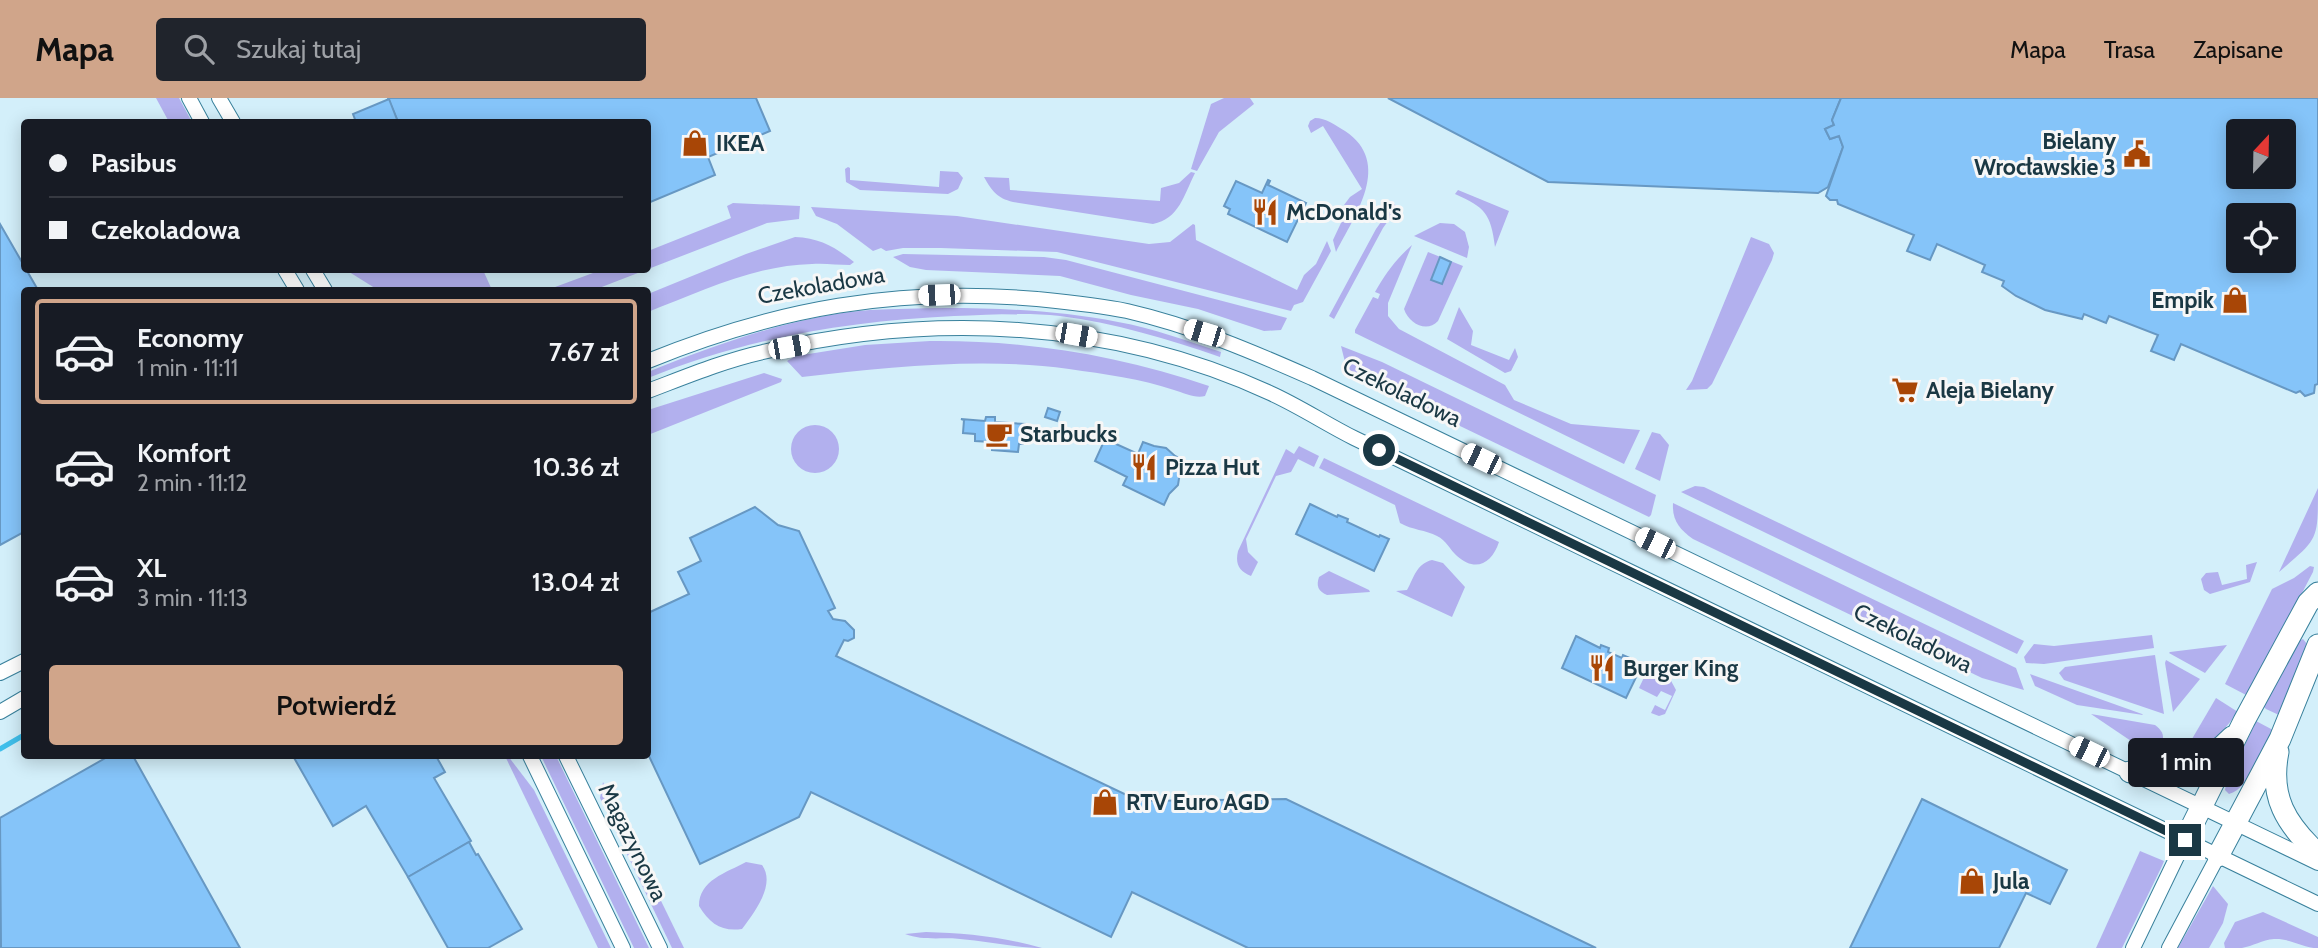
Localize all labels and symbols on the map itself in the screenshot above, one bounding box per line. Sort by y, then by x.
north arrow [2226,119,2296,189]
place label: Bielany Wrocławskie 3 [1974,127,2117,181]
shop icon: IKEA [680,128,710,158]
place label: IKEA [716,129,765,157]
public building icon: Bielany Wrocławskie 3 [2122,139,2152,169]
restaurant icon: McDonald's [1250,197,1280,227]
place label: McDonald's [1286,198,1402,226]
street label: Czekoladowa [755,260,887,310]
car [918,284,961,306]
shop icon: Empik [2220,285,2250,315]
place label: Empik [2151,286,2215,314]
car [1181,317,1228,349]
car [1054,321,1099,349]
car [767,333,812,361]
street label: Czekoladowa [1338,351,1466,433]
supermarket icon: Aleja Bielany [1890,375,1920,405]
place label: Aleja Bielany [1926,376,2055,404]
cafe icon: Starbucks [984,419,1014,449]
place label: Starbucks [1020,420,1117,448]
route start [1363,434,1395,466]
car [1458,440,1505,478]
restaurant icon: Pizza Hut [1129,452,1159,482]
place label: Pizza Hut [1165,453,1260,481]
car [1632,524,1679,562]
street label: Czekoladowa [1849,597,1977,679]
restaurant icon: Burger King [1587,653,1617,683]
place label: Burger King [1623,654,1739,682]
car [2066,733,2113,771]
callout: 1 min [2127,738,2243,788]
street label: Magazynowa [592,779,674,905]
shop icon: RTV Euro AGD [1090,787,1120,817]
place label: RTV Euro AGD [1126,788,1270,816]
route end [2169,824,2201,856]
shop icon: Jula [1957,866,1987,896]
place label: Jula [1992,867,2030,895]

